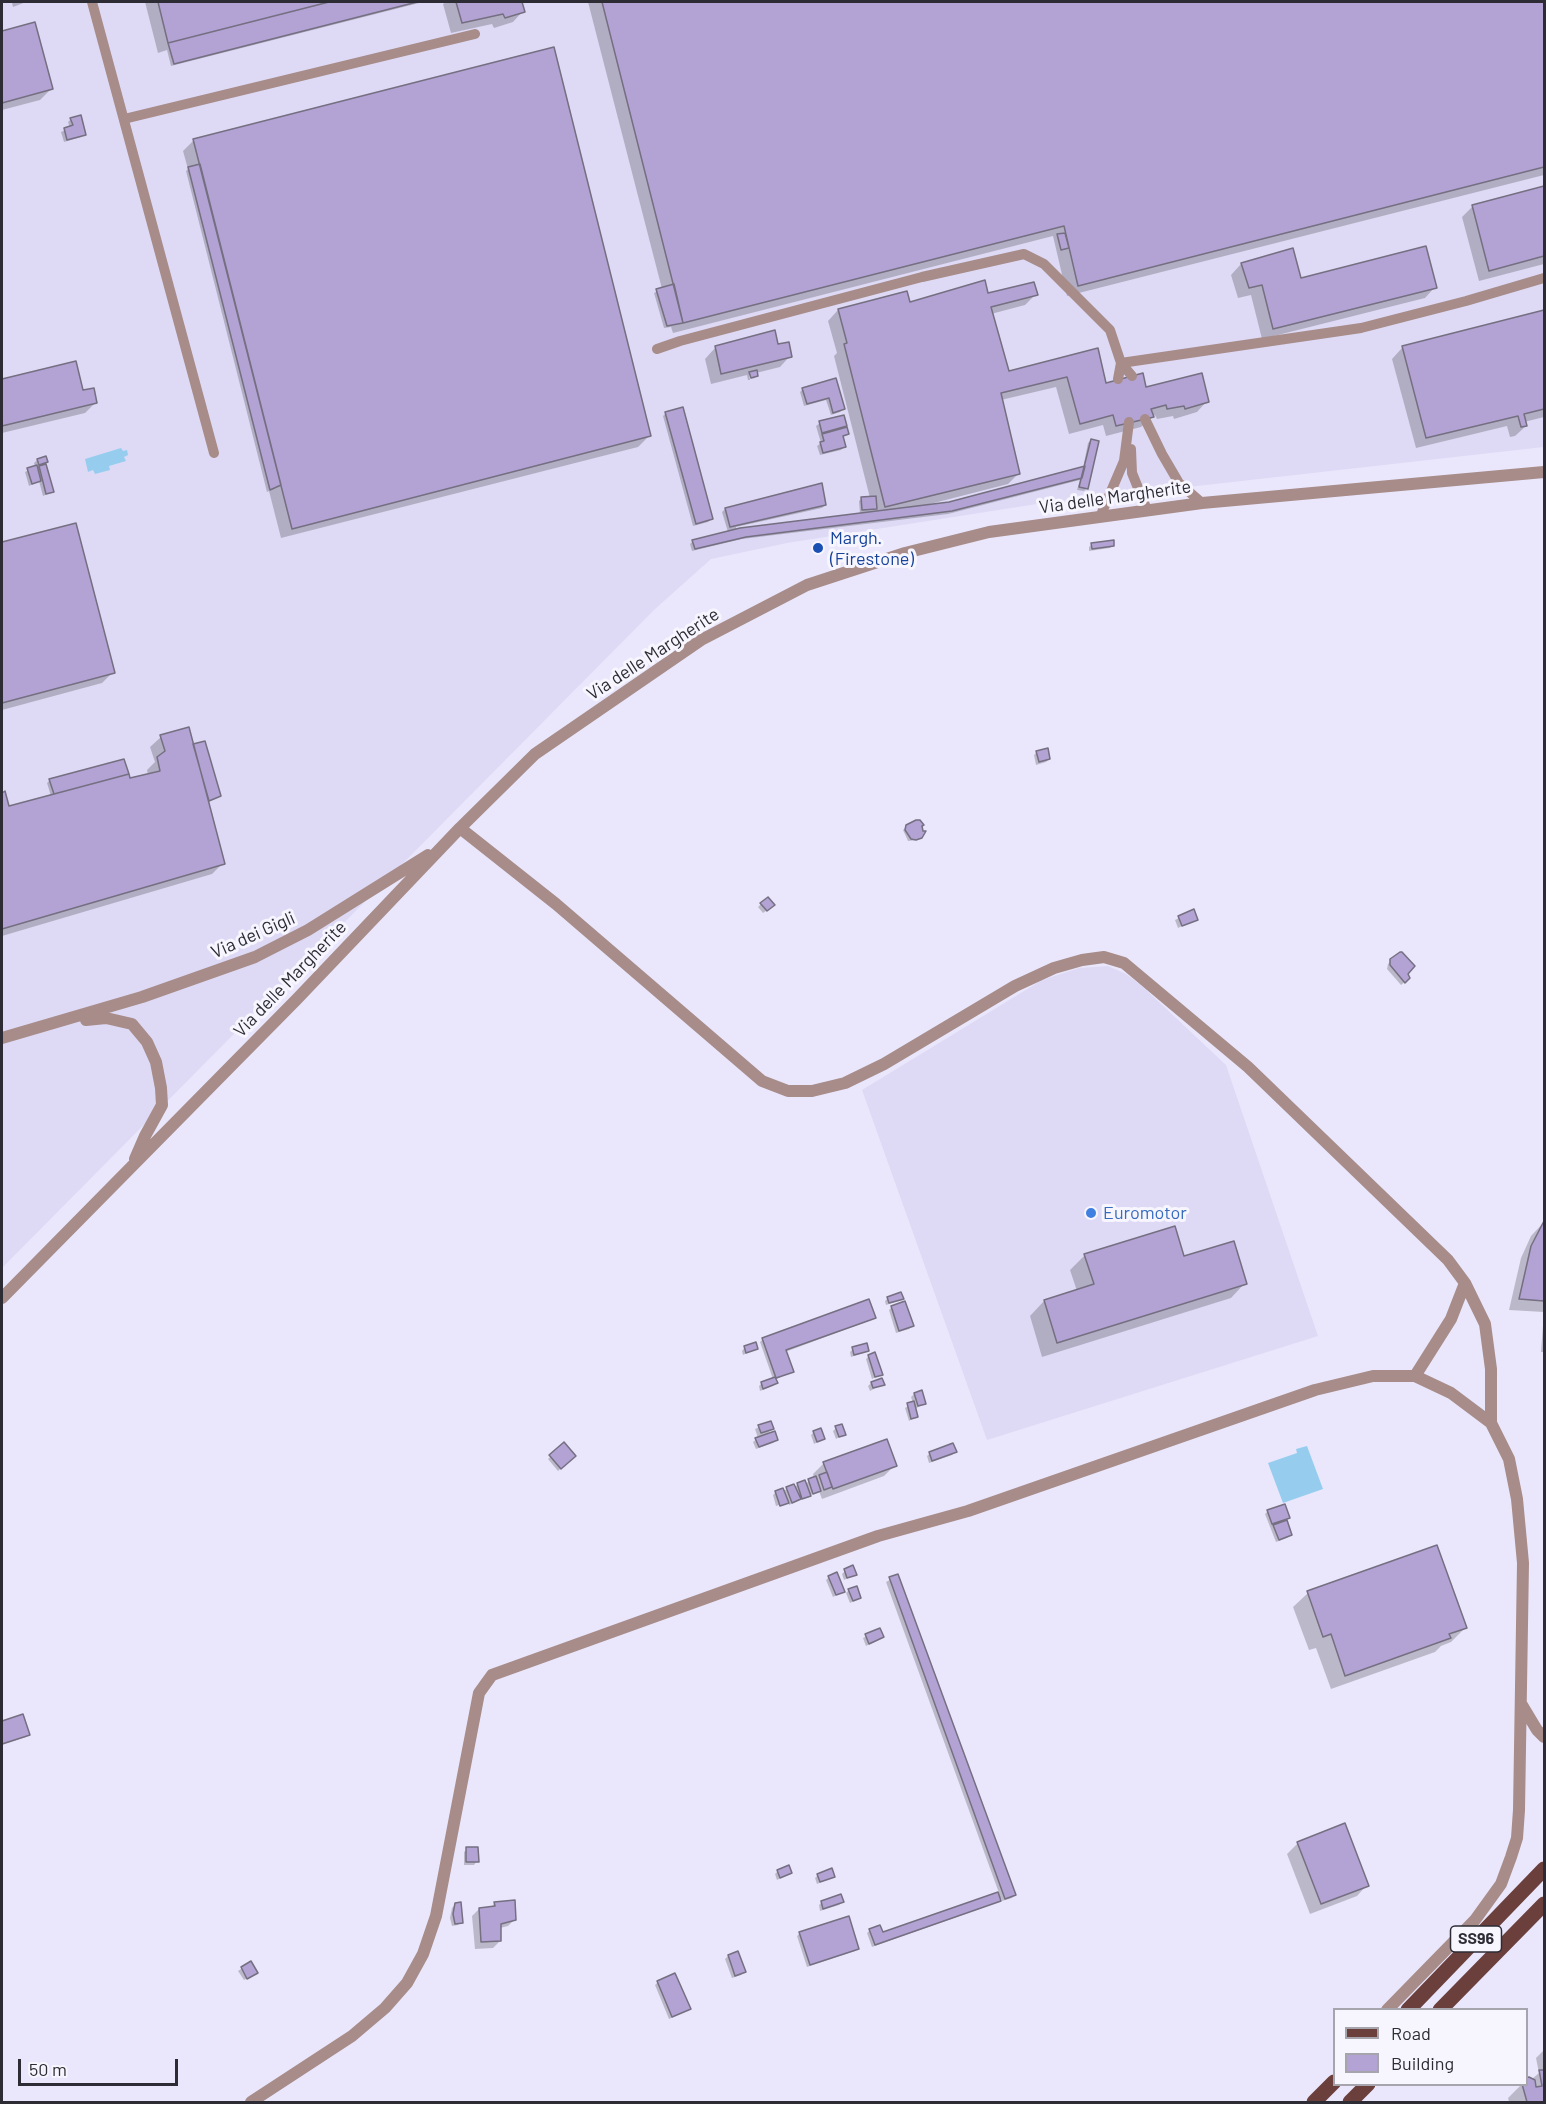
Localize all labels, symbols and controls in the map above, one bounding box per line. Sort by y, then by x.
street label: Via delle Margherite [1038,476,1192,518]
place label: Margh. (Firestone) [830,527,914,570]
marker: Margh. (Firestone) [811,541,825,555]
street label: Via delle Margherite [583,603,723,705]
street label: Via dei Gigli [208,907,298,963]
street label: Via delle Margherite [229,916,351,1042]
place label: Euromotor [1103,1202,1187,1224]
marker: Euromotor [1084,1206,1098,1220]
road number: SS96 [1450,1926,1502,1952]
legend [1333,2008,1528,2086]
text: Road [1391,2022,1431,2044]
scale bar [21,2047,182,2085]
text: Building [1391,2052,1454,2074]
text: 50 m [29,2058,67,2080]

